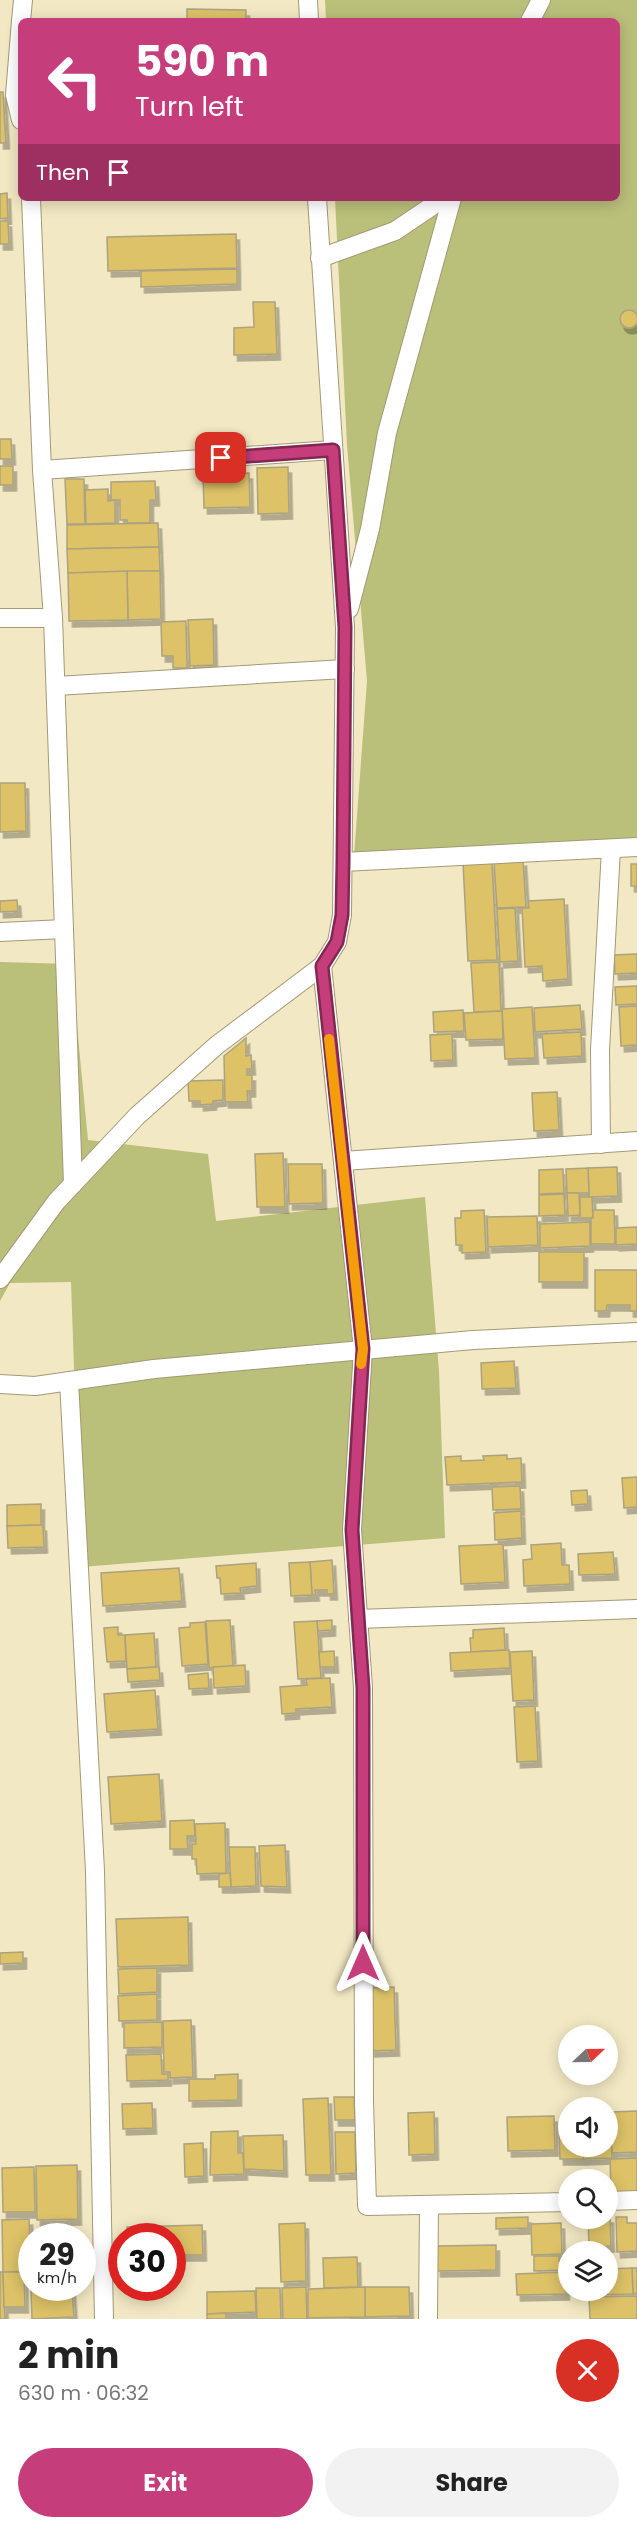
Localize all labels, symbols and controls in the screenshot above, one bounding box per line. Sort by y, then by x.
text: 590 m [135,32,269,91]
icon: left [36,42,114,120]
text: Turn left [135,88,244,125]
icon: arrive [102,156,135,189]
text: Then [36,157,90,188]
pin [195,432,246,483]
icon: arrive [204,441,237,474]
position arrow [331,1931,395,1995]
north arrow [558,2025,618,2085]
map controls [558,2025,618,2301]
button: sound [558,2097,618,2157]
button: search [558,2169,618,2229]
speed limit sign: 30 [108,2223,186,2301]
text: 29 [39,2233,75,2276]
button: layers [558,2241,618,2301]
text: km/h [37,2267,77,2288]
text: 2 min [18,2330,119,2381]
button: close [556,2339,619,2402]
text: 630 m · 06:32 [18,2379,149,2407]
button: Exit [18,2448,313,2517]
button: Share [325,2448,619,2517]

